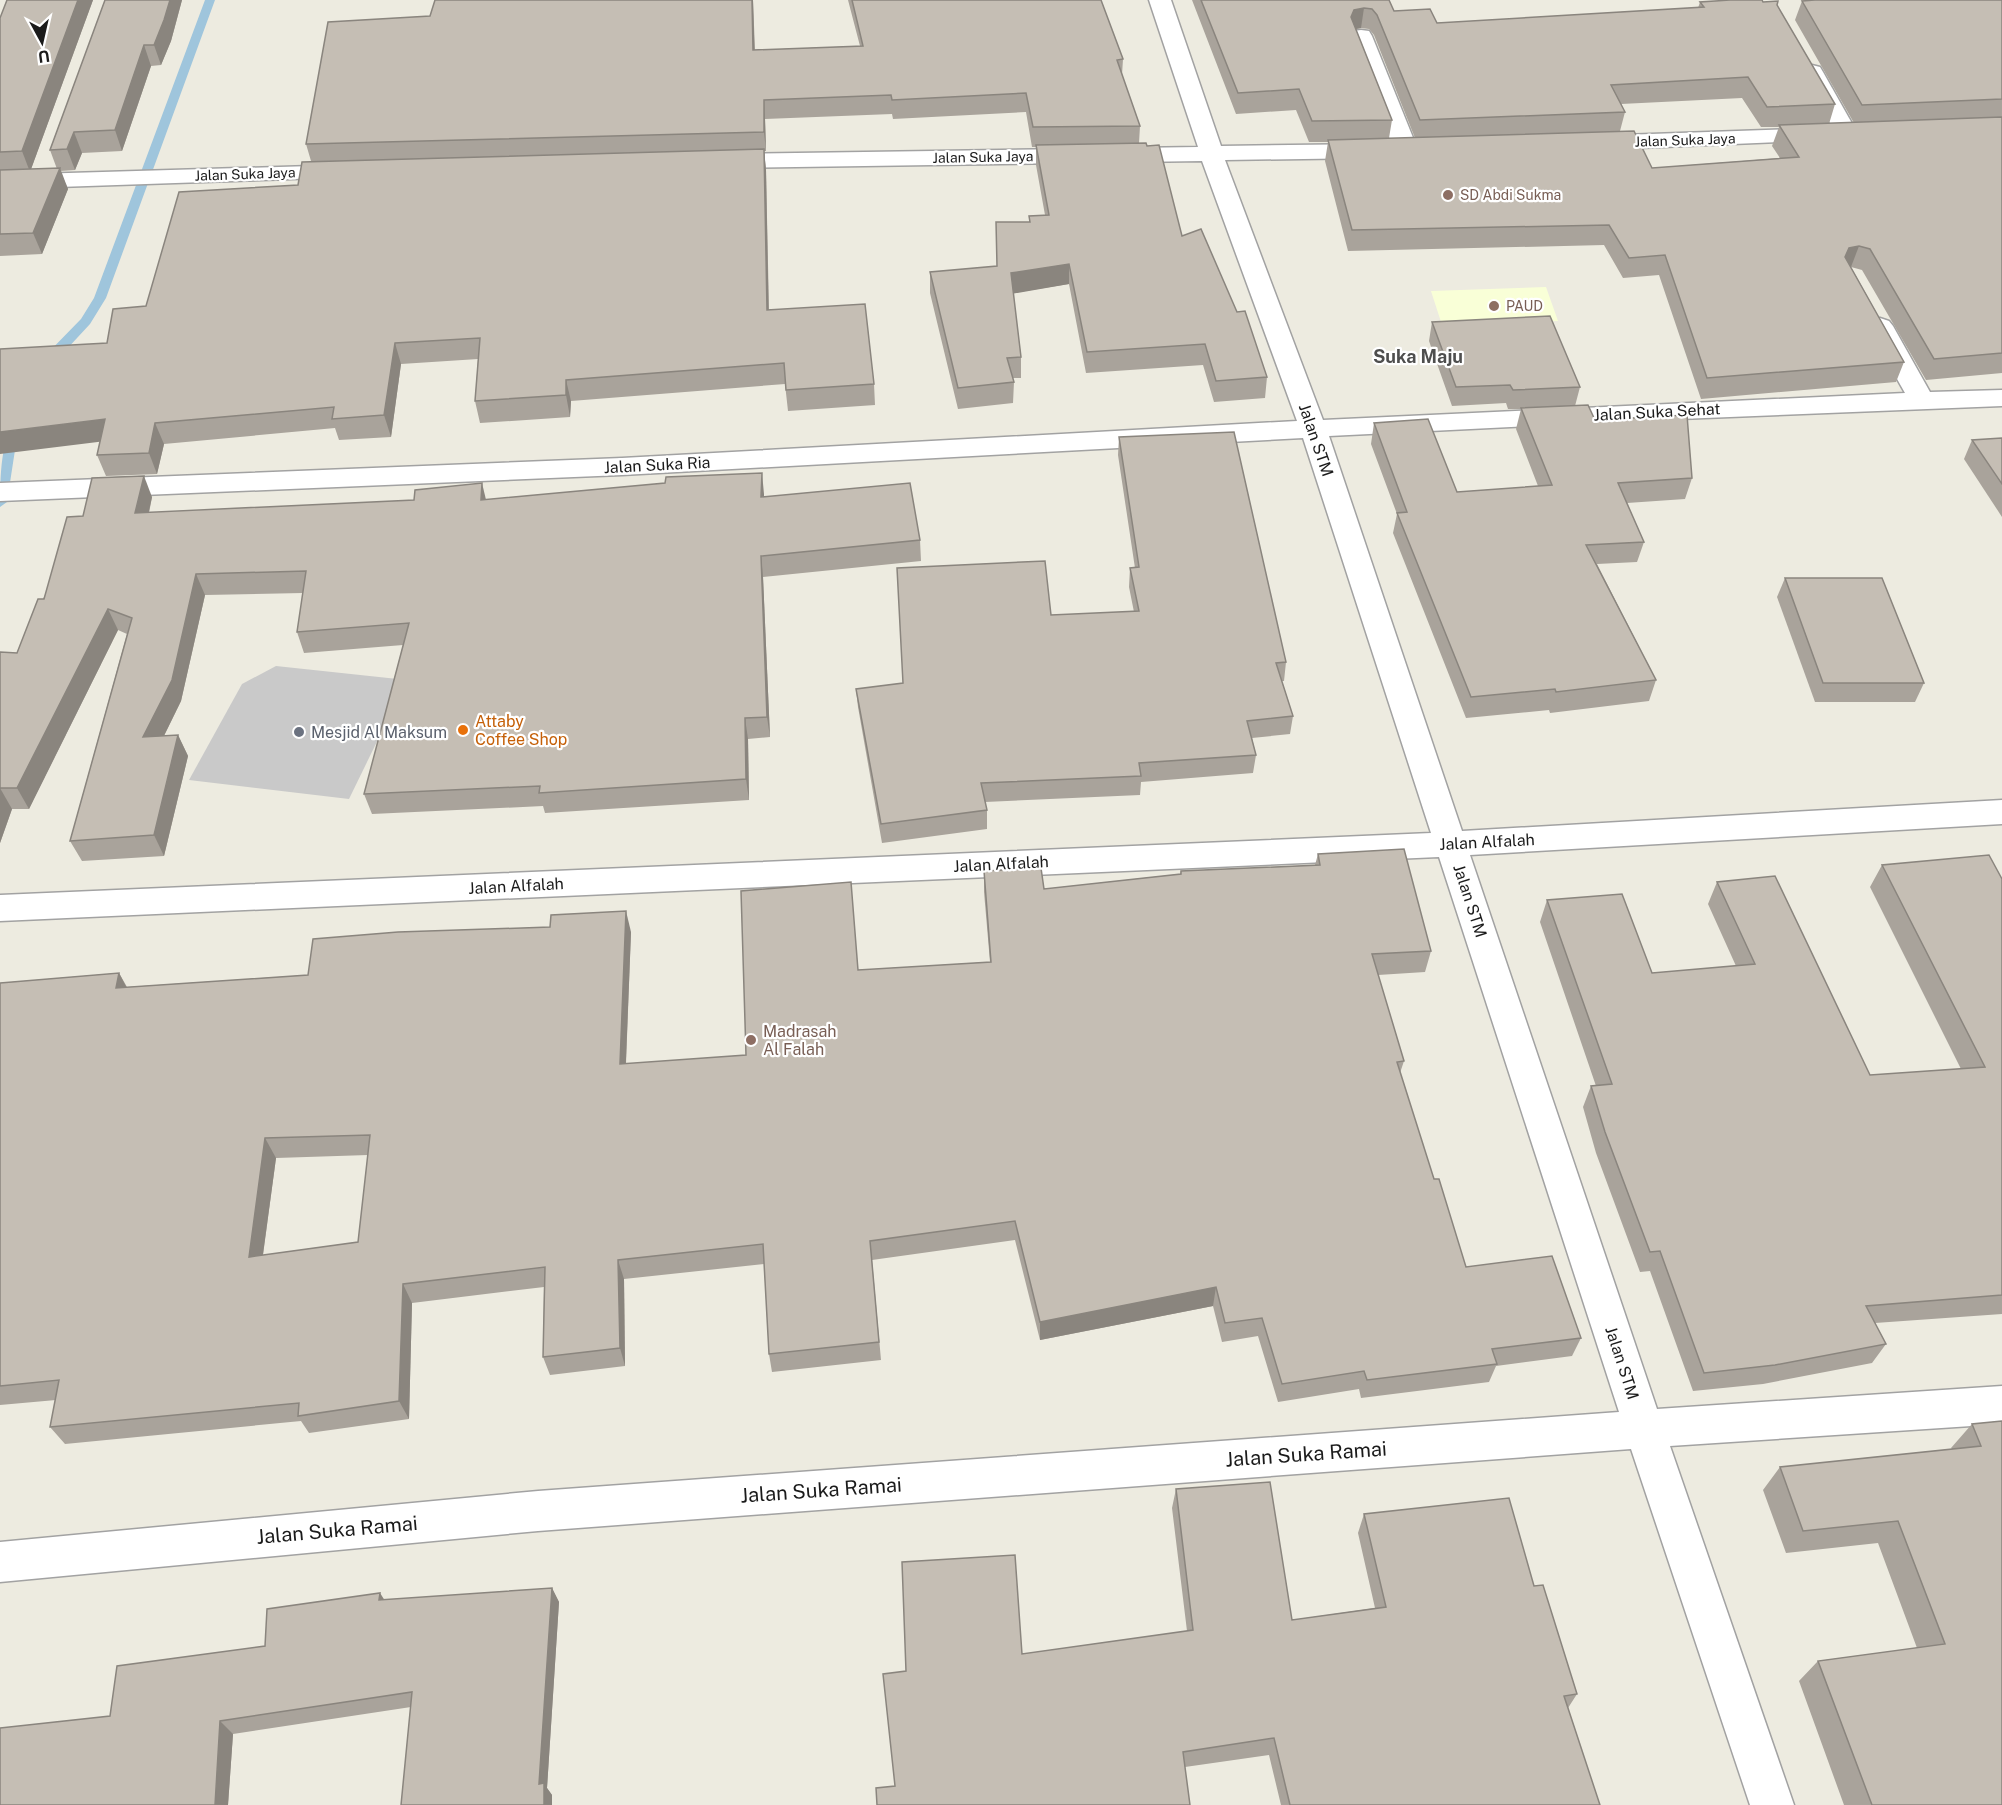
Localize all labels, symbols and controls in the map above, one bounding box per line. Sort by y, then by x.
north arrow [12,12,72,72]
text: U [37,46,51,67]
street label: Jalan Suka Jaya [1634,130,1736,150]
street label: Jalan Suka Jaya [932,148,1034,166]
street label: Jalan Suka Jaya [194,164,296,184]
place label: SD Abdi Sukma [1460,187,1561,203]
marker: SD Abdi Sukma [1441,188,1455,202]
place label: PAUD [1506,298,1543,314]
marker: PAUD [1487,299,1501,313]
district label: Suka Maju [1373,346,1463,367]
street label: Jalan Suka Sehat [1593,399,1721,425]
street label: Jalan STM [1295,401,1337,479]
street label: Jalan Suka Ria [603,453,711,477]
place label: Attaby Coffee Shop [475,712,567,749]
place label: Mesjid Al Maksum [311,723,447,742]
marker: Attaby Coffee Shop [456,723,470,737]
marker: Mesjid Al Maksum [292,725,306,739]
street label: Jalan Alfalah [1439,830,1535,854]
street label: Jalan Alfalah [953,852,1049,876]
street label: Jalan STM [1449,862,1491,940]
street label: Jalan Alfalah [468,874,564,898]
place label: Madrasah Al Falah [763,1022,837,1059]
marker: Madrasah Al Falah [744,1033,758,1047]
street label: Jalan STM [1601,1324,1643,1402]
street label: Jalan Suka Ramai [1224,1436,1388,1472]
street label: Jalan Suka Ramai [739,1472,903,1508]
street label: Jalan Suka Ramai [255,1511,419,1549]

